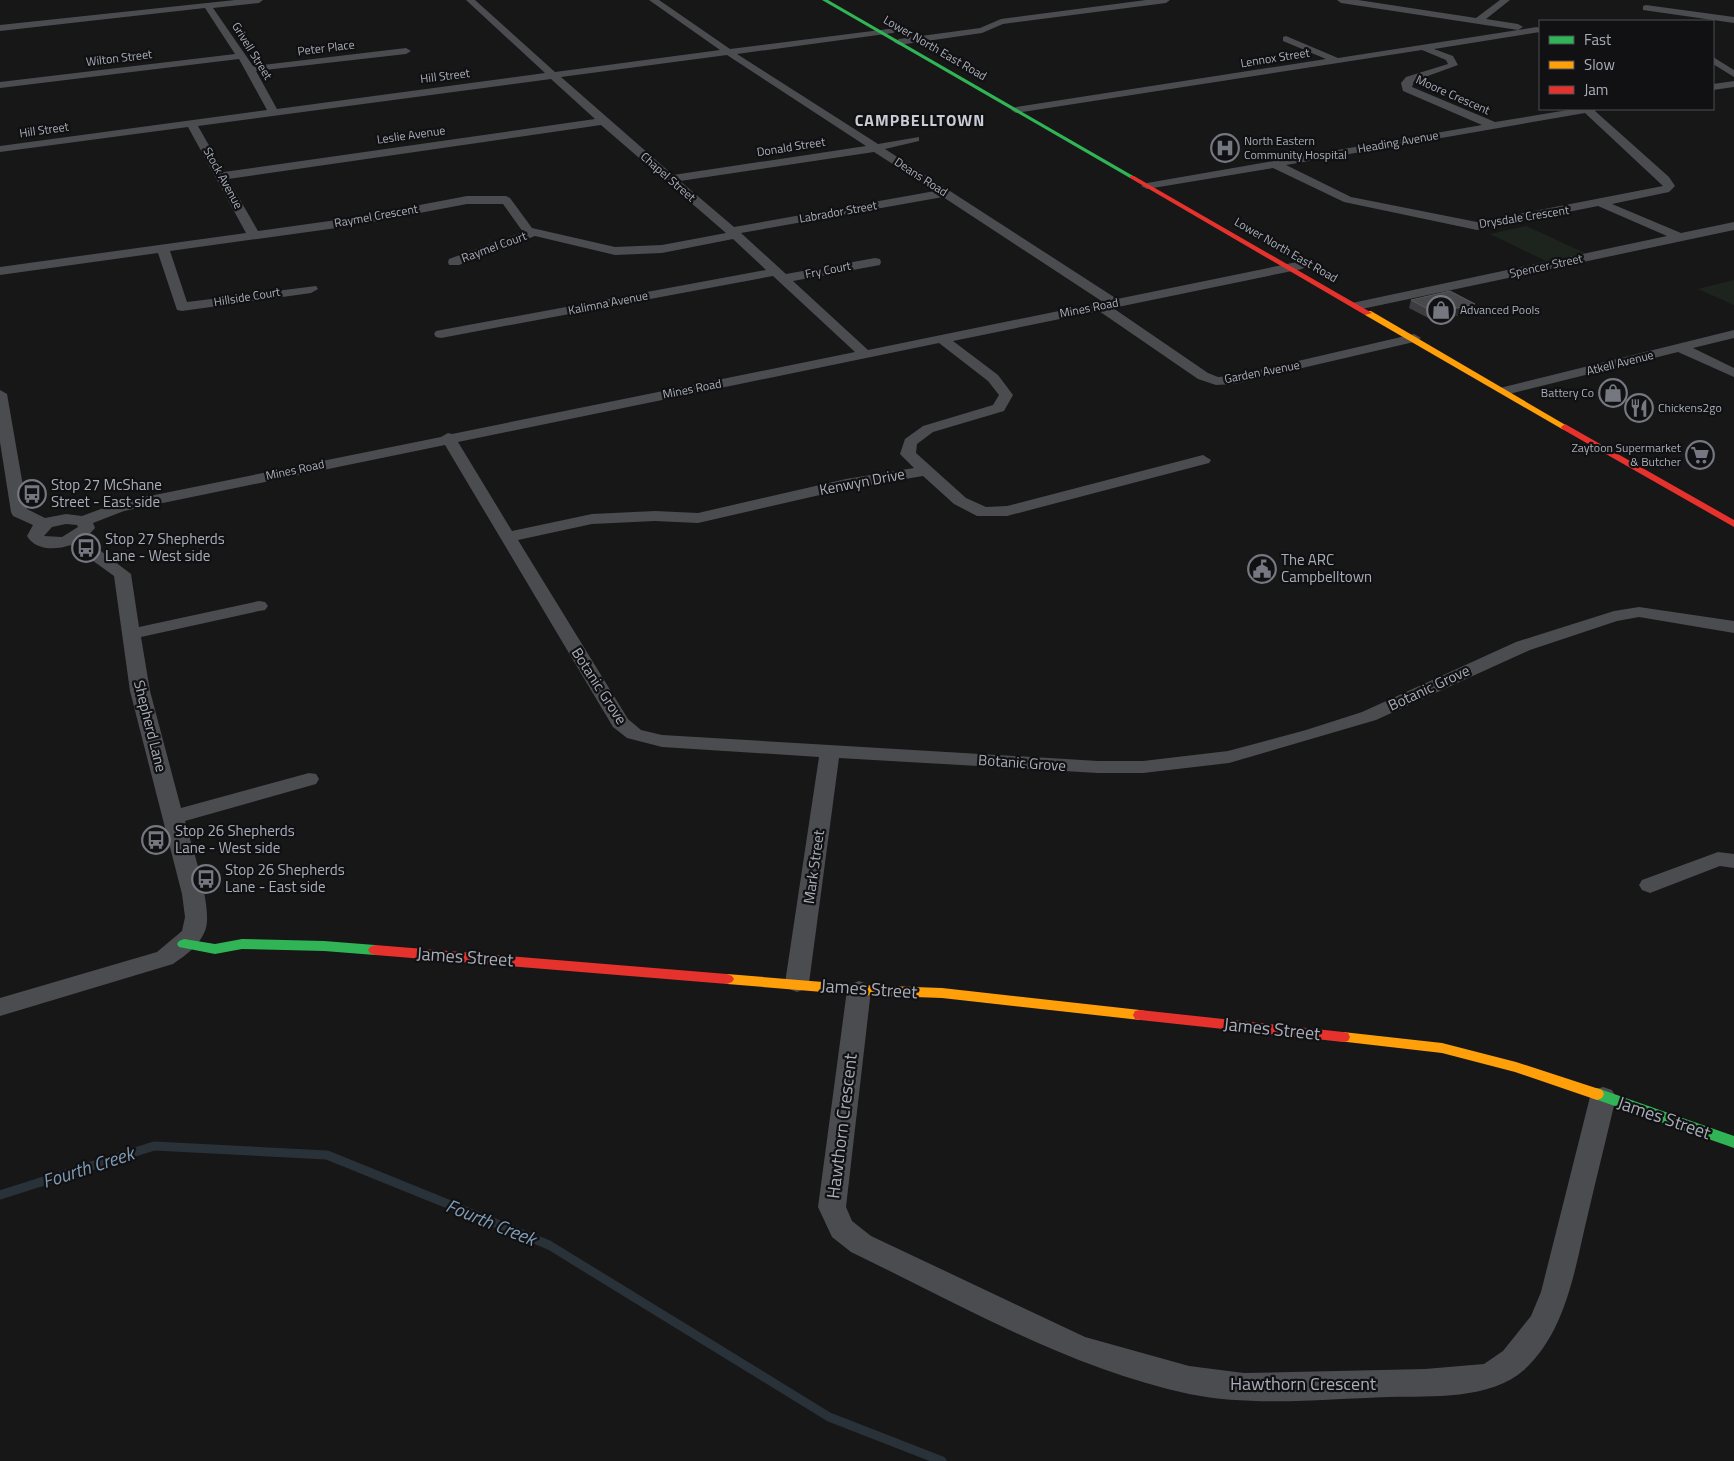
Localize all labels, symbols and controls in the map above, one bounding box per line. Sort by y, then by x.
street label: Lower North East Road [880,10,991,85]
street label: Grivell Street [227,18,278,84]
legend [1539,20,1714,110]
text: Fast [1584,28,1612,51]
street label: Peter Place [296,35,356,60]
street label: Lennox Street [1239,43,1312,72]
street label: Wilton Street [85,44,154,71]
text: Slow [1584,53,1615,76]
street label: Hill Street [419,63,472,88]
street label: Moore Crescent [1413,70,1494,120]
text: Jam [1584,78,1608,101]
district label: CAMPBELLTOWN [855,108,985,132]
street label: Hill Street [18,117,71,142]
street label: Leslie Avenue [375,120,446,149]
street label: Heading Avenue [1356,125,1440,158]
place label: North Eastern Community Hospital [1244,131,1347,164]
street label: Donald Street [755,132,827,161]
hospital icon: North Eastern Community Hospital [1210,133,1240,163]
street label: Stock Avenue [199,143,248,212]
street label: Chapel Street [637,147,701,207]
street label: Deans Road [891,152,952,201]
street label: Labrador Street [798,195,879,228]
street label: Raymel Crescent [333,199,420,232]
street label: Drysdale Crescent [1477,200,1571,233]
street label: Lower North East Road [1231,212,1342,287]
street label: Raymel Court [459,226,530,267]
street label: Spencer Street [1508,248,1585,283]
street label: Fry Court [803,256,853,283]
street label: Hillside Court [212,282,282,311]
street label: Kalimna Avenue [566,285,649,320]
street label: Mines Road [1058,293,1120,323]
shop icon: Advanced Pools [1426,295,1456,325]
place label: Advanced Pools [1460,300,1540,319]
street label: Atkell Avenue [1584,345,1655,380]
street label: Garden Avenue [1223,355,1301,388]
street label: Mines Road [661,374,723,404]
shop icon: Battery Co [1598,378,1628,408]
place label: Battery Co [1541,383,1594,402]
restaurant icon: Chickens2go [1624,393,1654,423]
place label: Chickens2go [1658,398,1722,417]
place label: Zaytoon Supermarket & Butcher [1571,438,1682,471]
supermarket icon: Zaytoon Supermarket & Butcher [1685,440,1715,470]
street label: Mines Road [264,454,326,485]
street label: Kenwyn Drive [817,462,907,501]
place label: Stop 27 McShane Street - East side [51,473,162,513]
bus stop icon: Stop 27 McShane Street - East side [17,479,47,509]
place label: Stop 27 Shepherds Lane - West side [105,527,225,567]
bus stop icon: Stop 27 Shepherds Lane - West side [71,533,101,563]
place label: The ARC Campbelltown [1281,548,1372,588]
public building icon: The ARC Campbelltown [1247,554,1277,584]
street label: Botanic Grove [566,643,633,729]
street label: Botanic Grove [1384,659,1473,717]
street label: Shepherd Lane [128,678,173,774]
street label: Botanic Grove [977,748,1067,777]
place label: Stop 26 Shepherds Lane - West side [175,819,295,859]
bus stop icon: Stop 26 Shepherds Lane - West side [141,825,171,855]
street label: Mark Street [797,828,830,905]
place label: Stop 26 Shepherds Lane - East side [225,858,345,898]
bus stop icon: Stop 26 Shepherds Lane - East side [191,864,221,894]
street label: James Street [416,940,515,973]
street label: James Street [820,972,919,1005]
street label: James Street [1222,1010,1322,1047]
street label: Hawthorn Crescent [819,1051,864,1200]
street label: James Street [1614,1089,1715,1146]
water label: Fourth Creek [38,1137,140,1195]
water label: Fourth Creek [442,1190,543,1254]
street label: Hawthorn Crescent [1230,1370,1377,1397]

